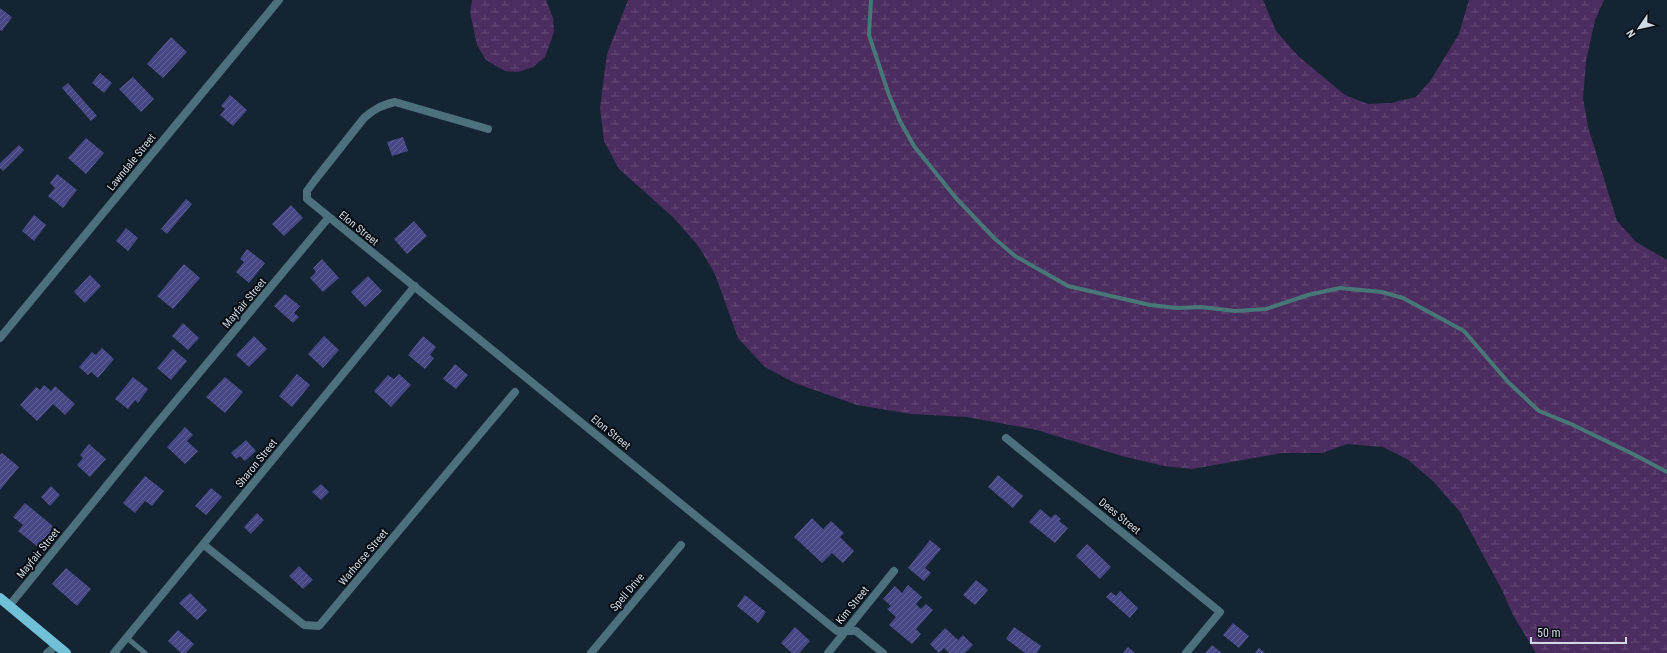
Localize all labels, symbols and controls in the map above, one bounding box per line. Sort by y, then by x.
north arrow [1619,8,1659,48]
text: N [1624,27,1638,40]
street label: Lawndale Street [104,131,158,193]
street label: Elon Street [336,208,381,248]
street label: Mayfair Street [220,276,269,331]
street label: Elon Street [588,412,633,452]
street label: Sharon Street [233,436,280,490]
street label: Dees Street [1096,496,1143,537]
street label: Mayfair Street [14,525,63,581]
street label: Warhorse Street [336,527,391,588]
street label: Spell Drive [608,571,647,614]
street label: Kim Street [833,584,872,627]
scale bar [1531,619,1626,645]
text: 50 m [1537,626,1561,640]

